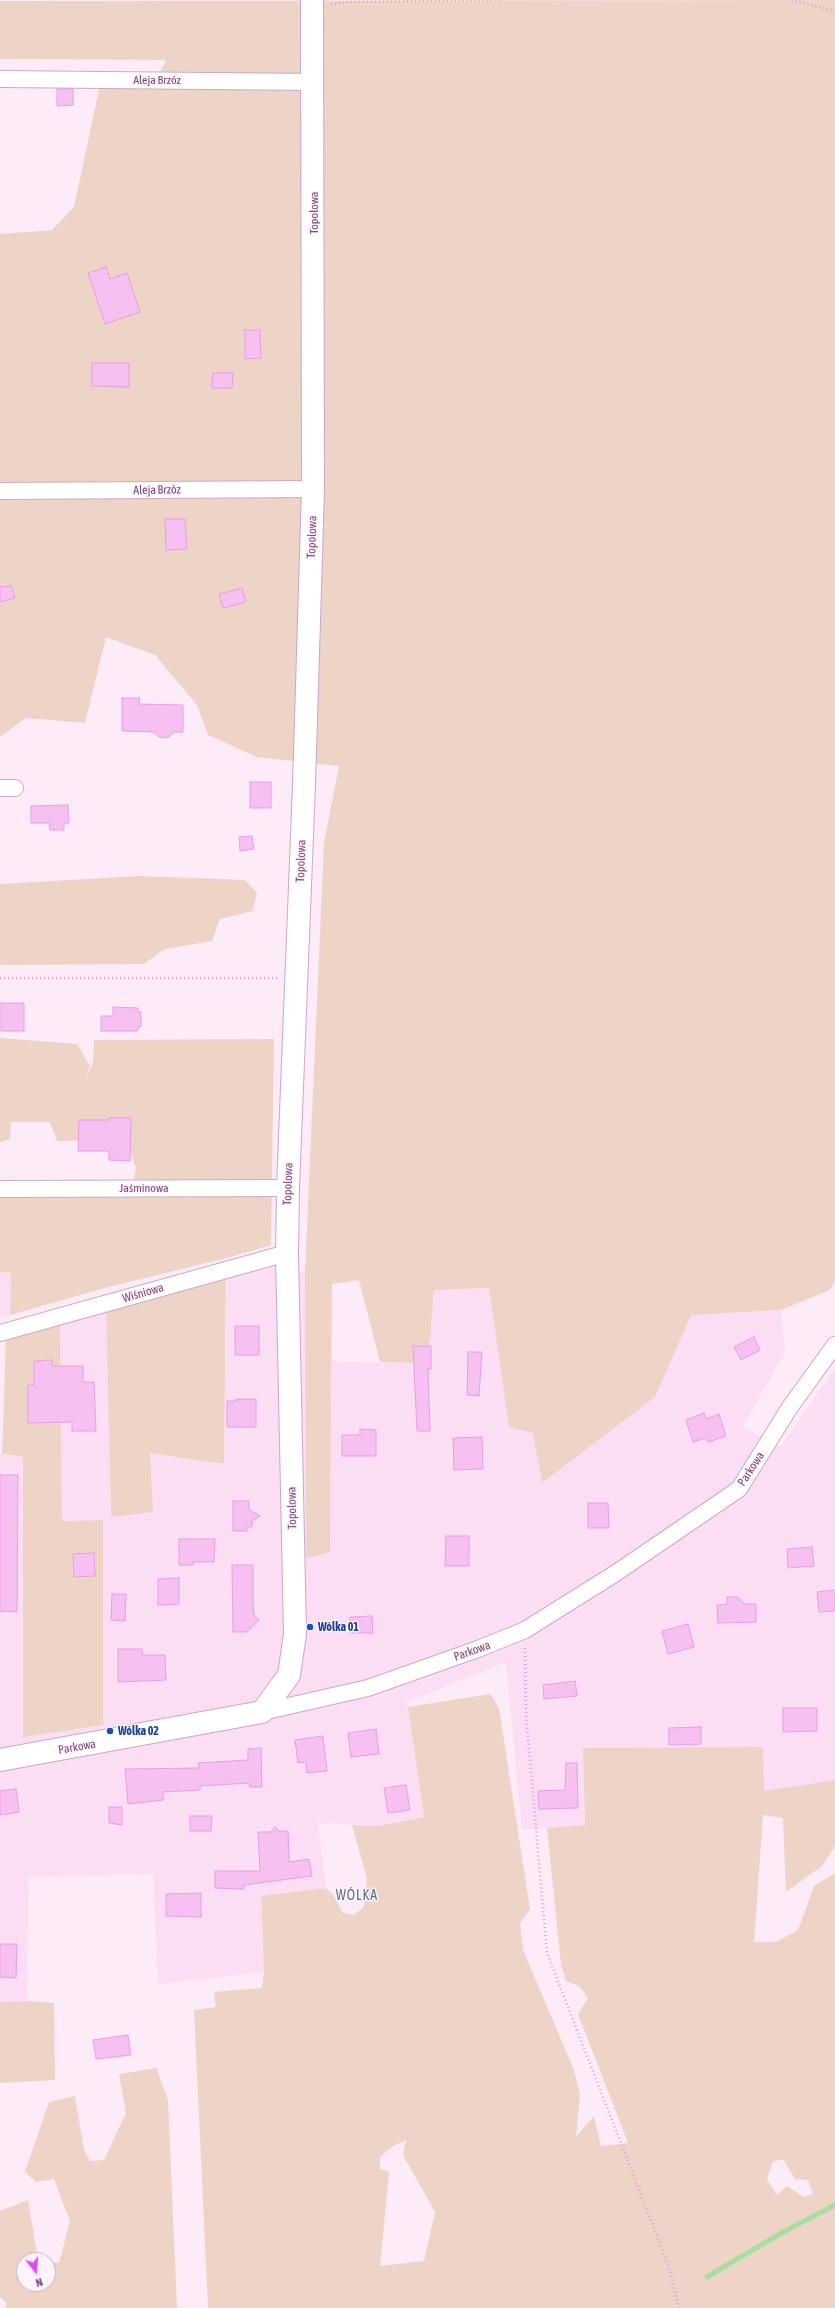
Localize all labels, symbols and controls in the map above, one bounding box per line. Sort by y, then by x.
street label: Aleja Brzóz [133,73,181,87]
street label: Topolowa [307,192,321,234]
street label: Aleja Brzóz [133,482,181,498]
street label: Topolowa [304,515,320,559]
street label: Topolowa [293,839,309,883]
street label: Topolowa [280,1162,296,1206]
street label: Jaśminowa [119,1181,169,1195]
street label: Wiśniowa [121,1280,165,1306]
street label: Parkowa [735,1449,767,1489]
street label: Topolowa [284,1487,300,1529]
place label: Wólka 01 [318,1620,359,1634]
marker: Wólka 01 [305,1622,315,1632]
street label: Parkowa [452,1638,492,1664]
place label: Wólka 02 [118,1724,159,1738]
marker: Wólka 02 [105,1726,115,1736]
street label: Parkowa [57,1737,97,1757]
district label: WÓLKA [336,1888,378,1904]
north arrow [16,2252,56,2292]
text: N [34,2276,44,2289]

